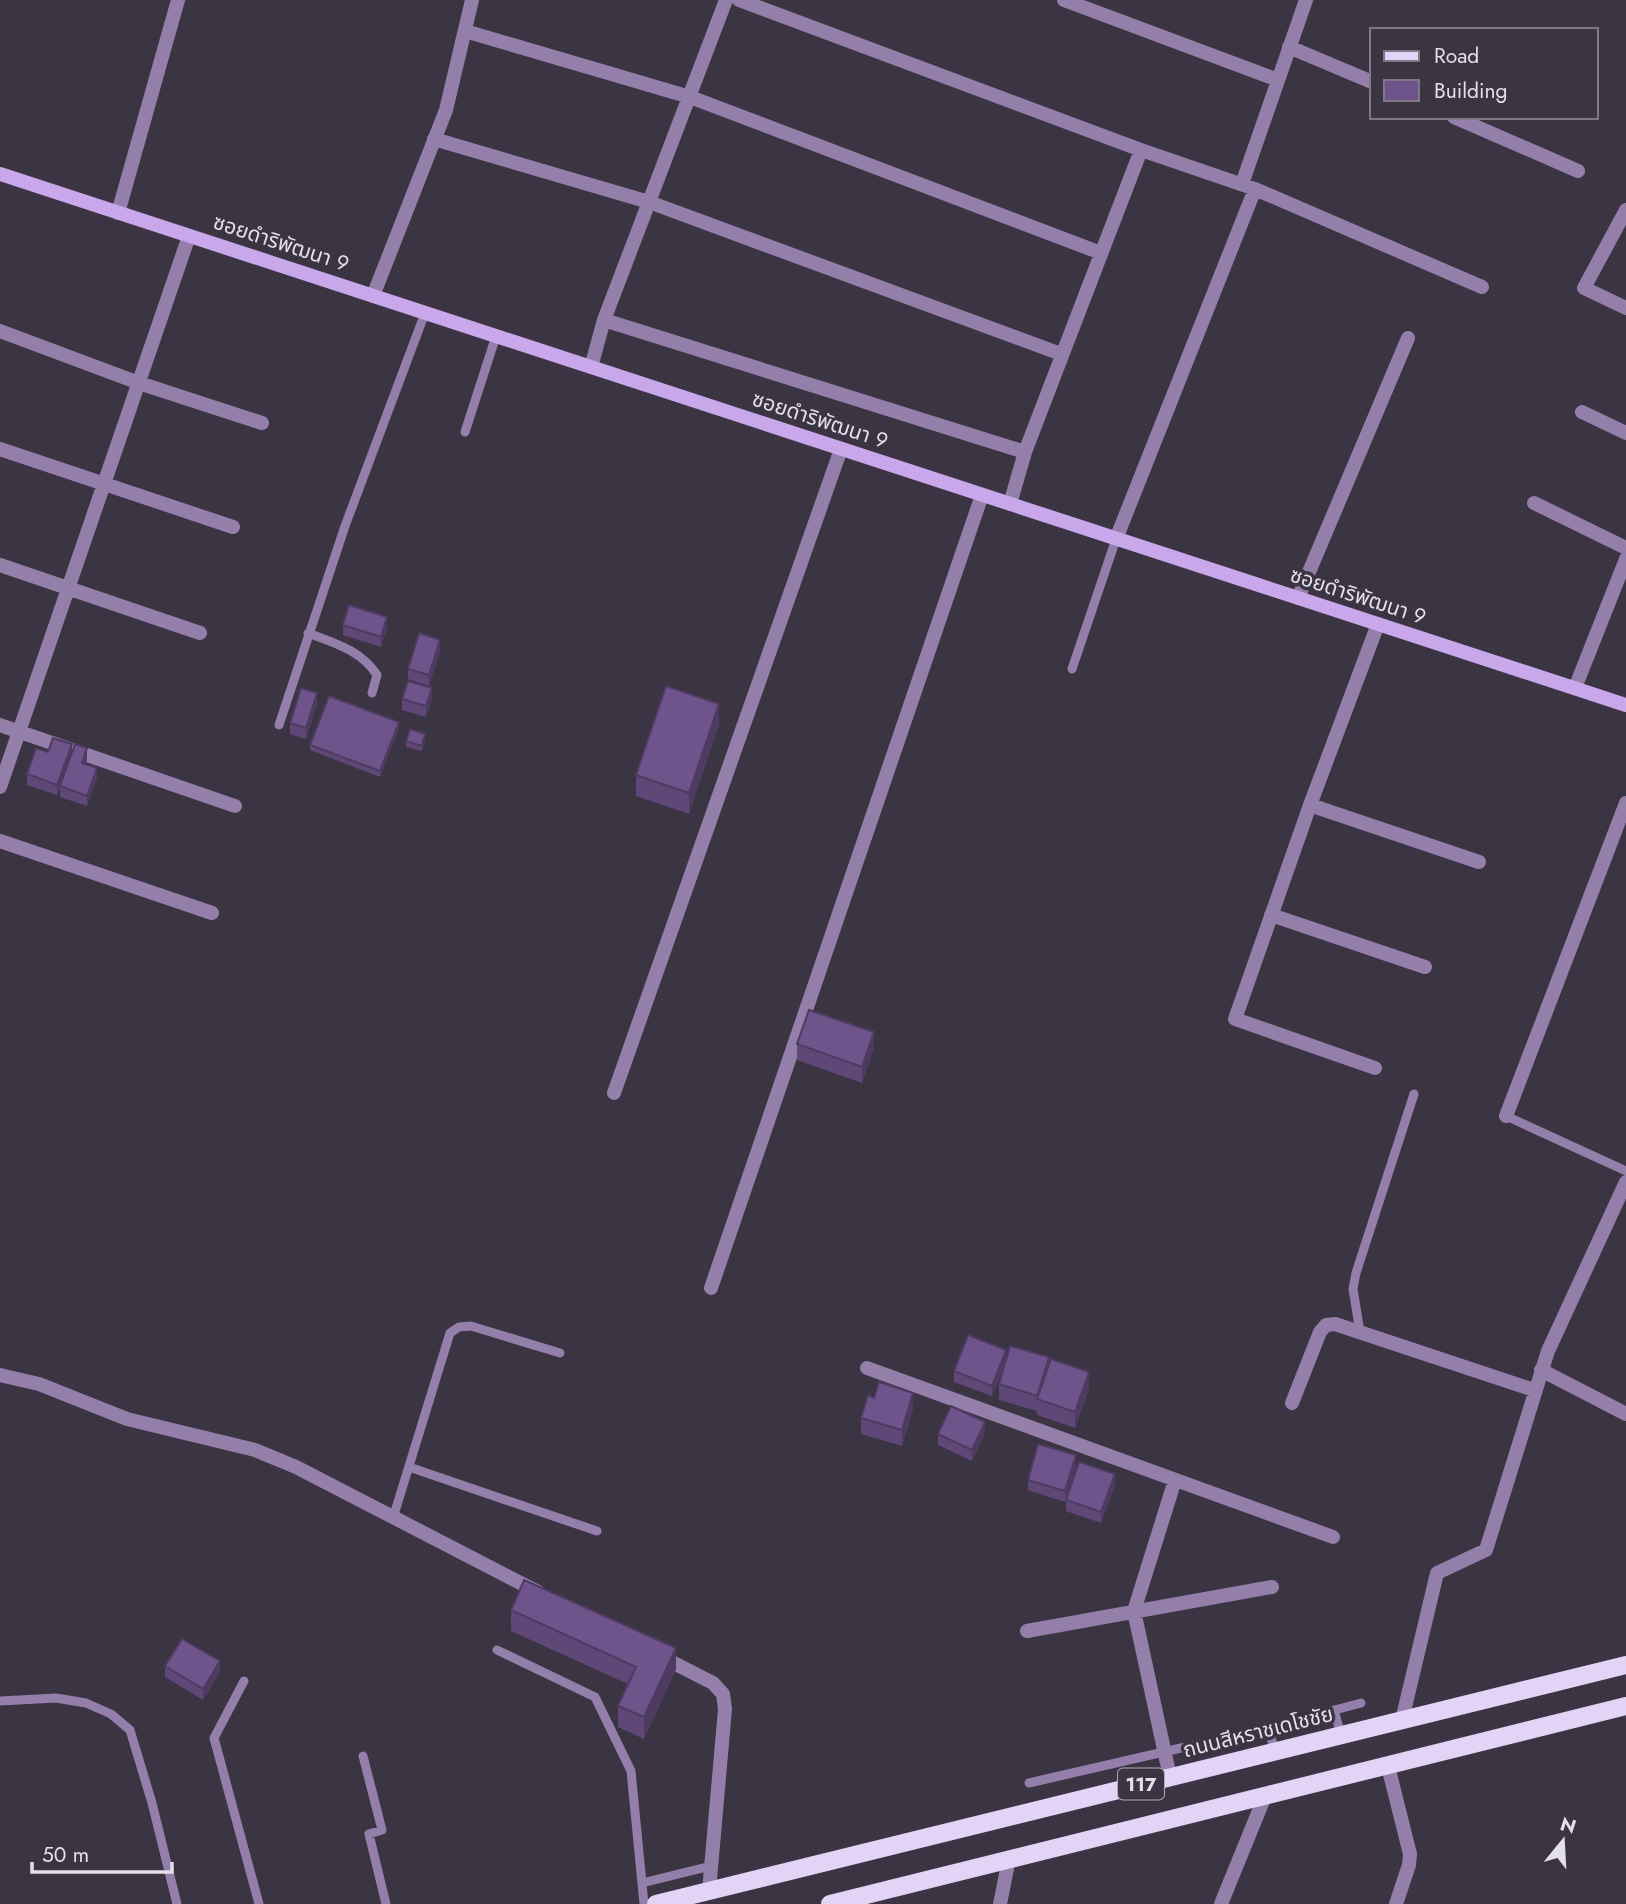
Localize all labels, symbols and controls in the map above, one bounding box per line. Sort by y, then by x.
legend [1370,28,1598,119]
text: Road [1434,41,1479,71]
text: Building [1434,76,1507,106]
street label: ซอยดำริพัฒนา 9 [209,207,353,279]
street label: ซอยดำริพัฒนา 9 [748,384,892,456]
street label: ซอยดำริพัฒนา 9 [1286,560,1430,632]
street label: ถนนสีหราชเดโชชัย [1180,1699,1336,1765]
road number: 117 [1118,1768,1164,1800]
north arrow [1528,1806,1598,1876]
text: N [1557,1810,1579,1840]
scale bar [32,1830,172,1874]
text: 50 m [42,1840,89,1870]

